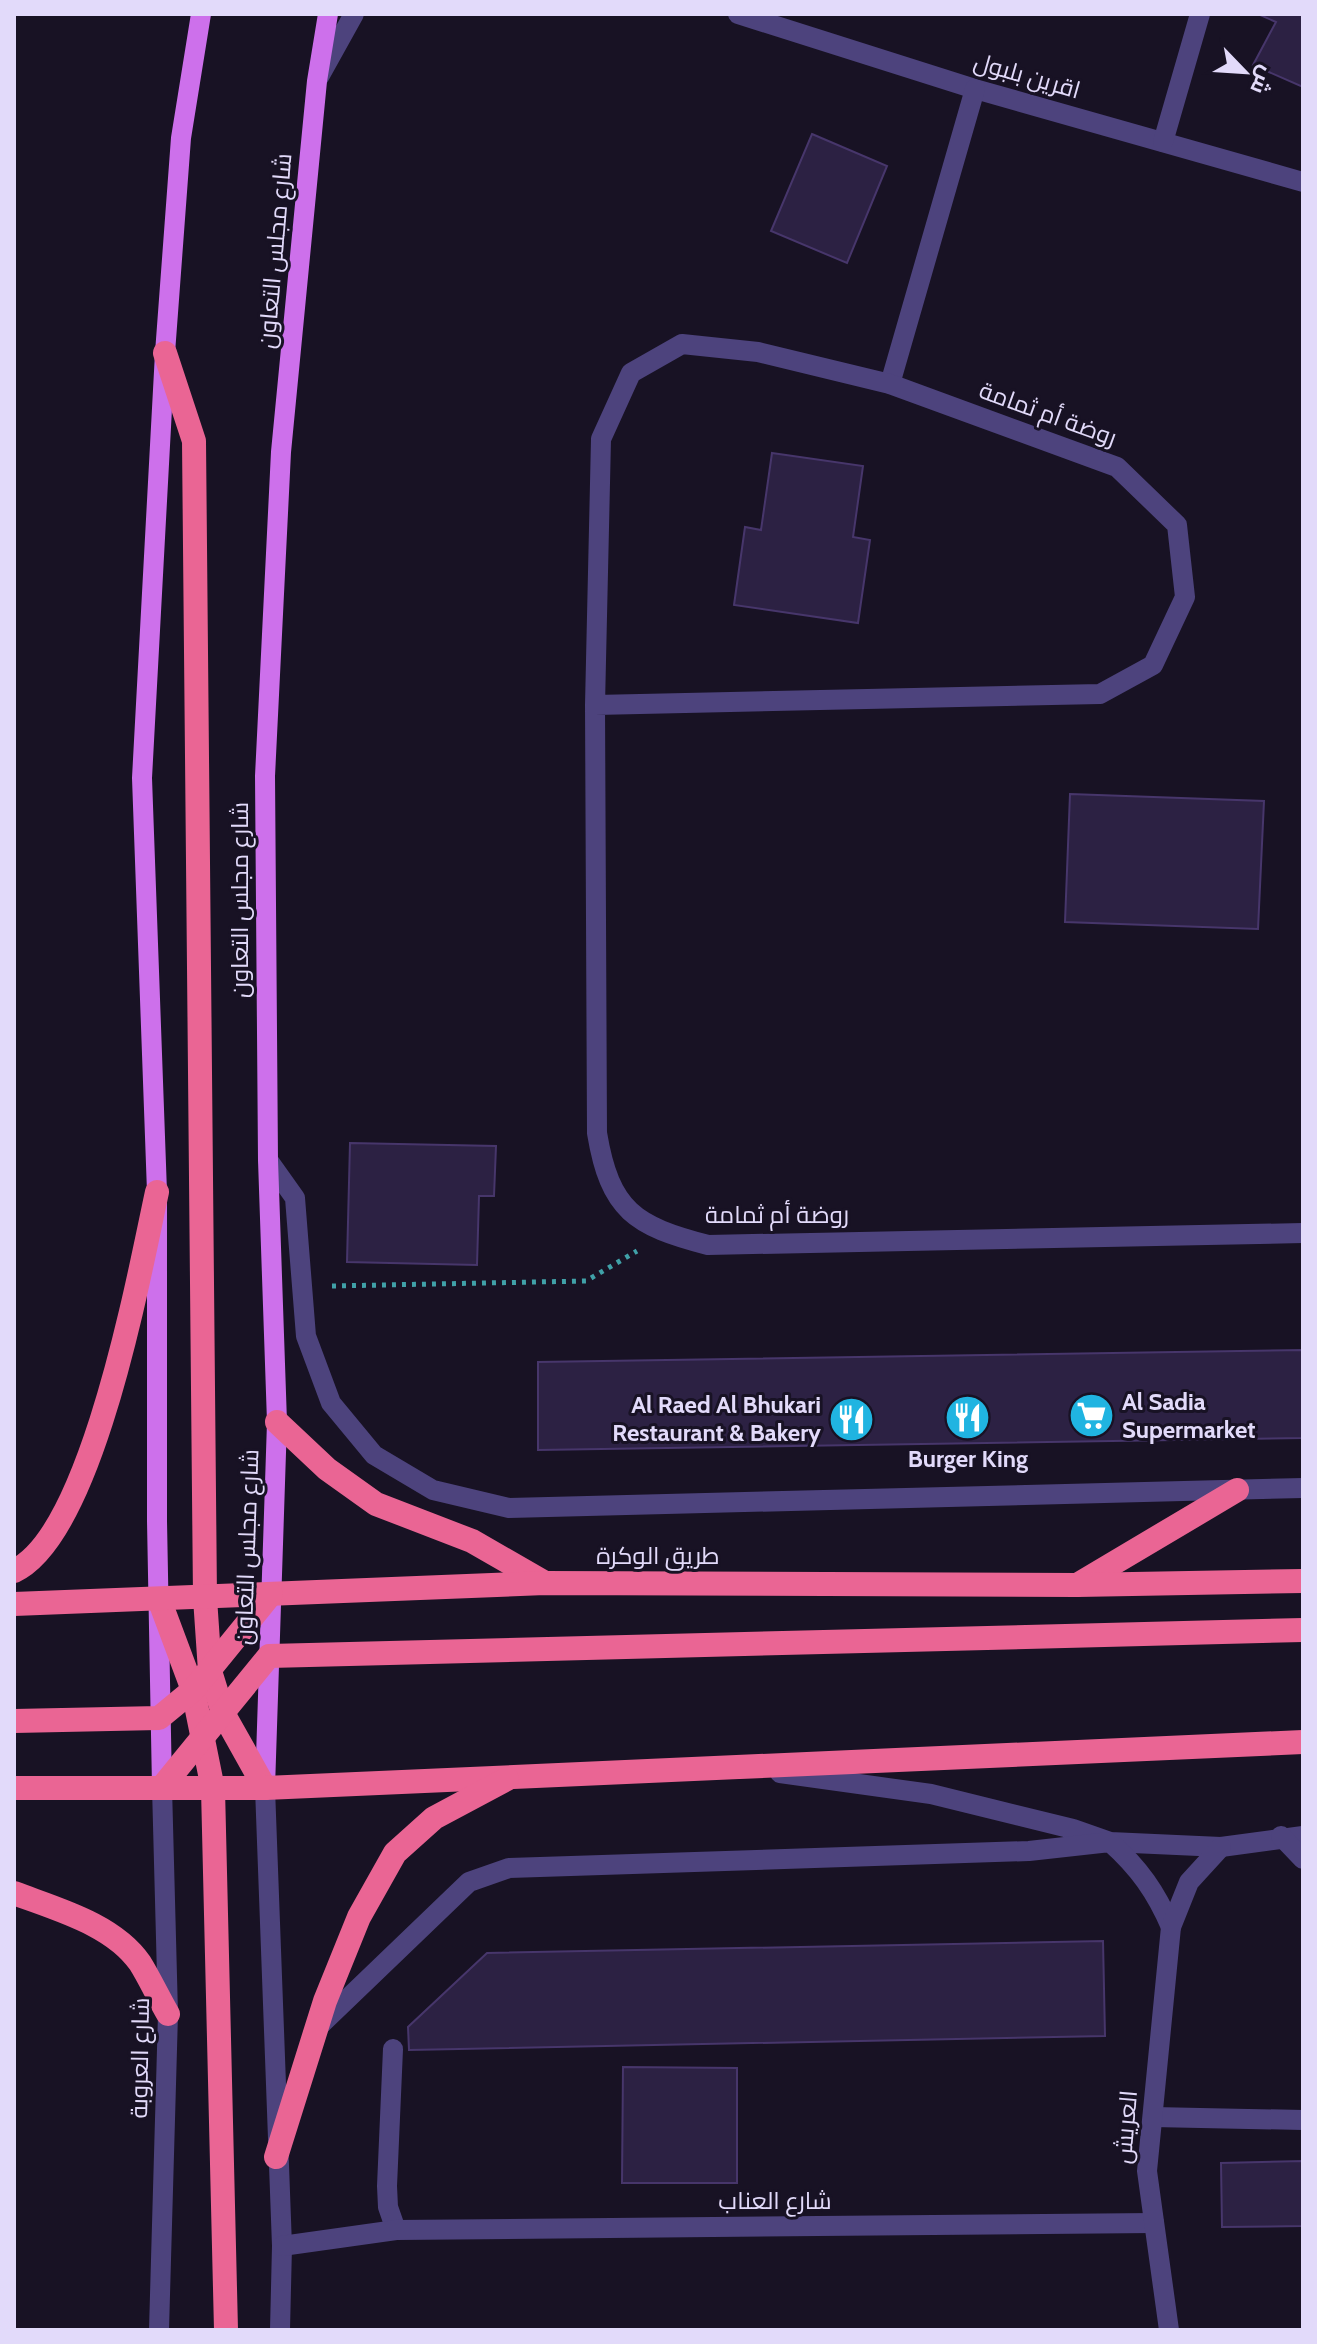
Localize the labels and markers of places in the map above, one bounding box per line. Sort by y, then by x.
place label: Al Sadia Supermarket [1122,1387,1256,1444]
place label: Al Raed Al Bhukari Restaurant & Bakery [612,1390,821,1447]
supermarket icon: Al Sadia Supermarket [1067,1392,1115,1440]
restaurant icon: Burger King [944,1393,992,1441]
restaurant icon: Al Raed Al Bhukari Restaurant & Bakery [828,1395,876,1443]
place label: Burger King [908,1444,1028,1473]

